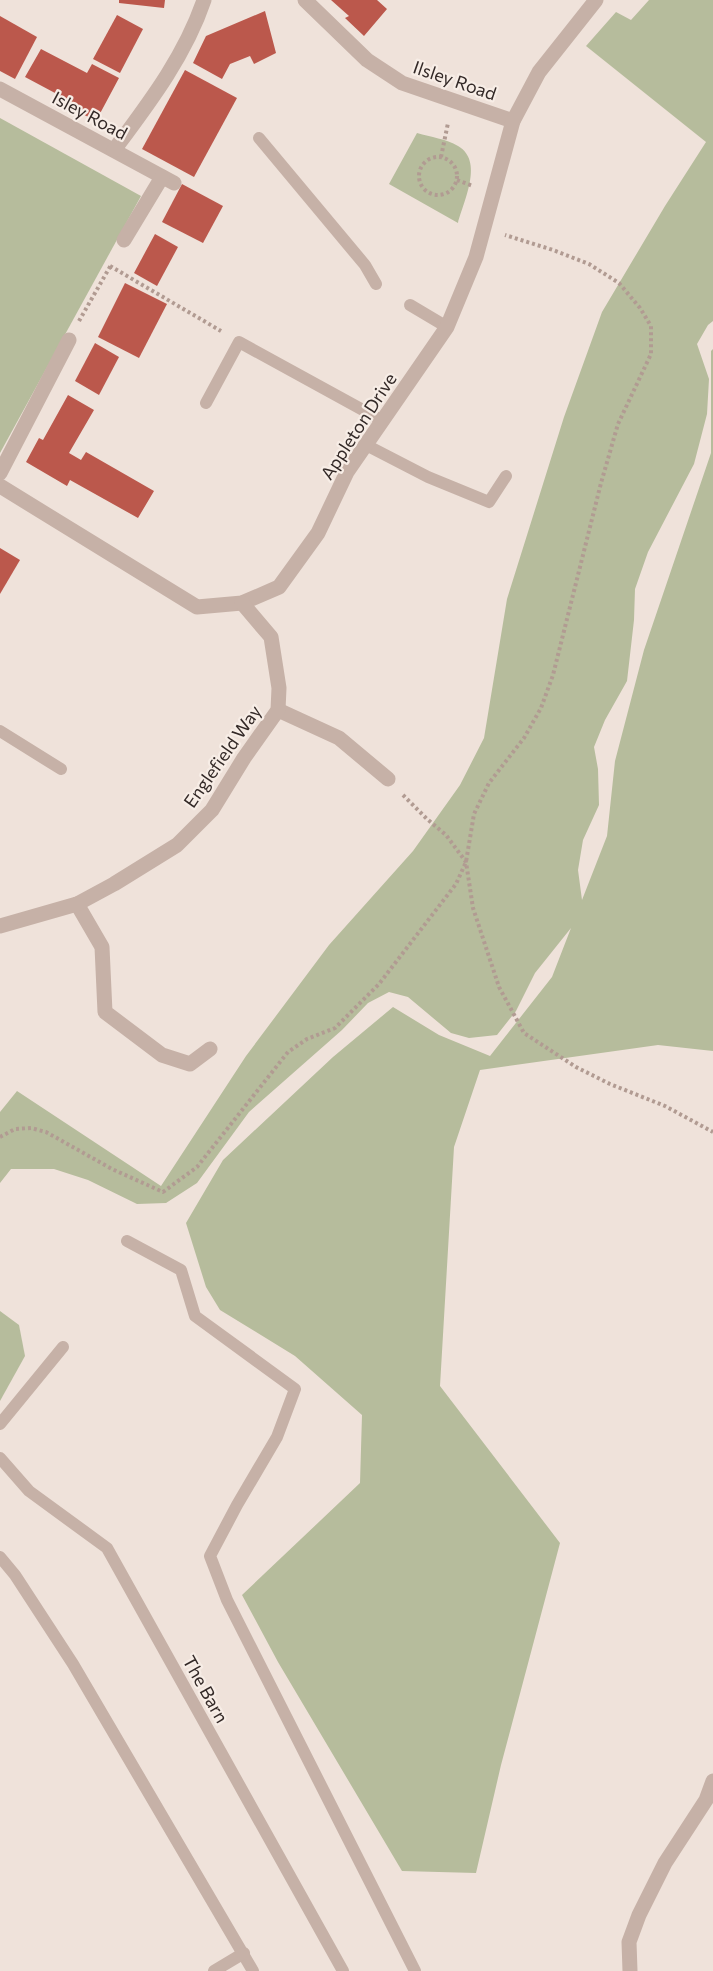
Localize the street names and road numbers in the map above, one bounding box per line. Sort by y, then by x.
street label: Ilsley Road [411,56,499,104]
street label: Isley Road [49,86,131,144]
street label: Appleton Drive [315,368,401,484]
street label: Englefield Way [178,700,266,812]
street label: The Barn [179,1652,233,1726]

